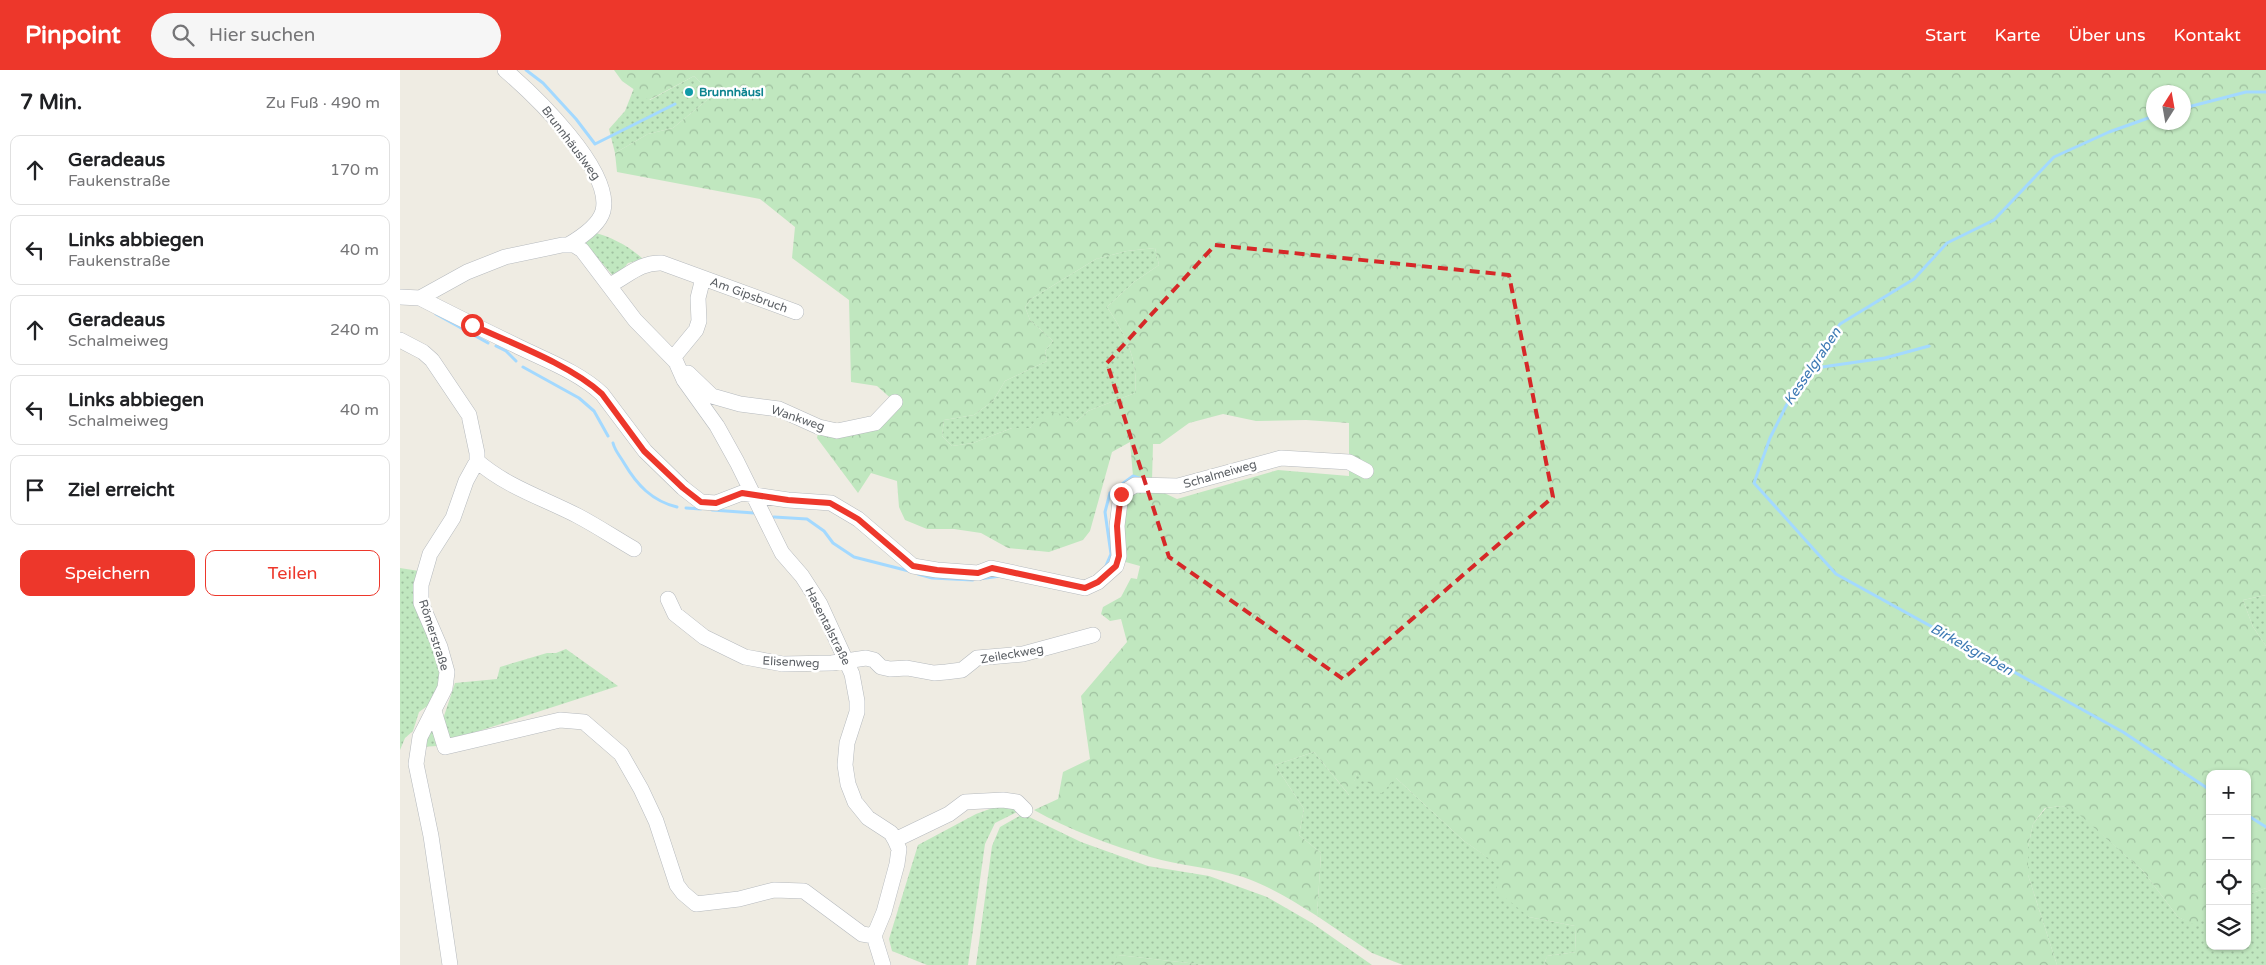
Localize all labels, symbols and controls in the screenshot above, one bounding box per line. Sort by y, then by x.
search box [151,13,501,58]
text: Pinpoint [25,21,121,50]
icon: search [169,21,197,49]
text: Hier suchen [209,24,315,46]
text: Start [1925,24,1966,46]
text: Karte [1994,24,2040,46]
text: Über uns [2068,24,2146,46]
text: Kontakt [2174,24,2241,46]
place label: Brunnhäusl [699,85,764,99]
north arrow [2146,85,2191,130]
marker: Brunnhäusl [683,86,695,98]
text: 7 Min. [20,90,82,115]
text: Zu Fuß · 490 m [266,93,380,113]
street label: Brunnhäuslweg [539,103,603,183]
text: Geradeaus [68,149,165,171]
icon: ahead [21,156,49,184]
text: 170 m [330,160,379,180]
text: Faukenstraße [68,171,170,191]
text: Links abbiegen [68,229,204,251]
icon: left [21,236,49,264]
text: 40 m [340,240,379,260]
text: Faukenstraße [68,251,170,271]
street label: Am Gipsbruch [708,274,790,316]
text: Geradeaus [68,309,165,331]
route start [461,314,484,337]
icon: ahead [21,316,49,344]
text: 240 m [330,320,379,340]
water label: Kesselgraben [1780,324,1845,408]
text: Schalmeiweg [68,331,169,351]
text: Links abbiegen [68,389,204,411]
icon: left [21,396,49,424]
text: 40 m [340,400,379,420]
street label: Wankweg [769,402,827,434]
text: Schalmeiweg [68,411,169,431]
street label: Schalmeiweg [1182,457,1258,491]
icon: arrive [21,476,49,504]
text: Ziel erreicht [68,479,175,501]
route end [1110,483,1133,506]
button: Speichern [20,550,195,596]
button: Teilen [205,550,380,596]
street label: Hasentalstraße [802,585,854,667]
street label: Römerstraße [416,598,452,673]
water label: Birkelsgraben [1928,620,2016,679]
street label: Zeileckweg [979,642,1045,666]
street label: Elisenweg [762,654,820,670]
map controls [2206,770,2251,950]
button: + [2206,770,2251,815]
button: − [2206,815,2251,860]
button: locate [2206,860,2251,905]
button: layers [2206,905,2251,950]

